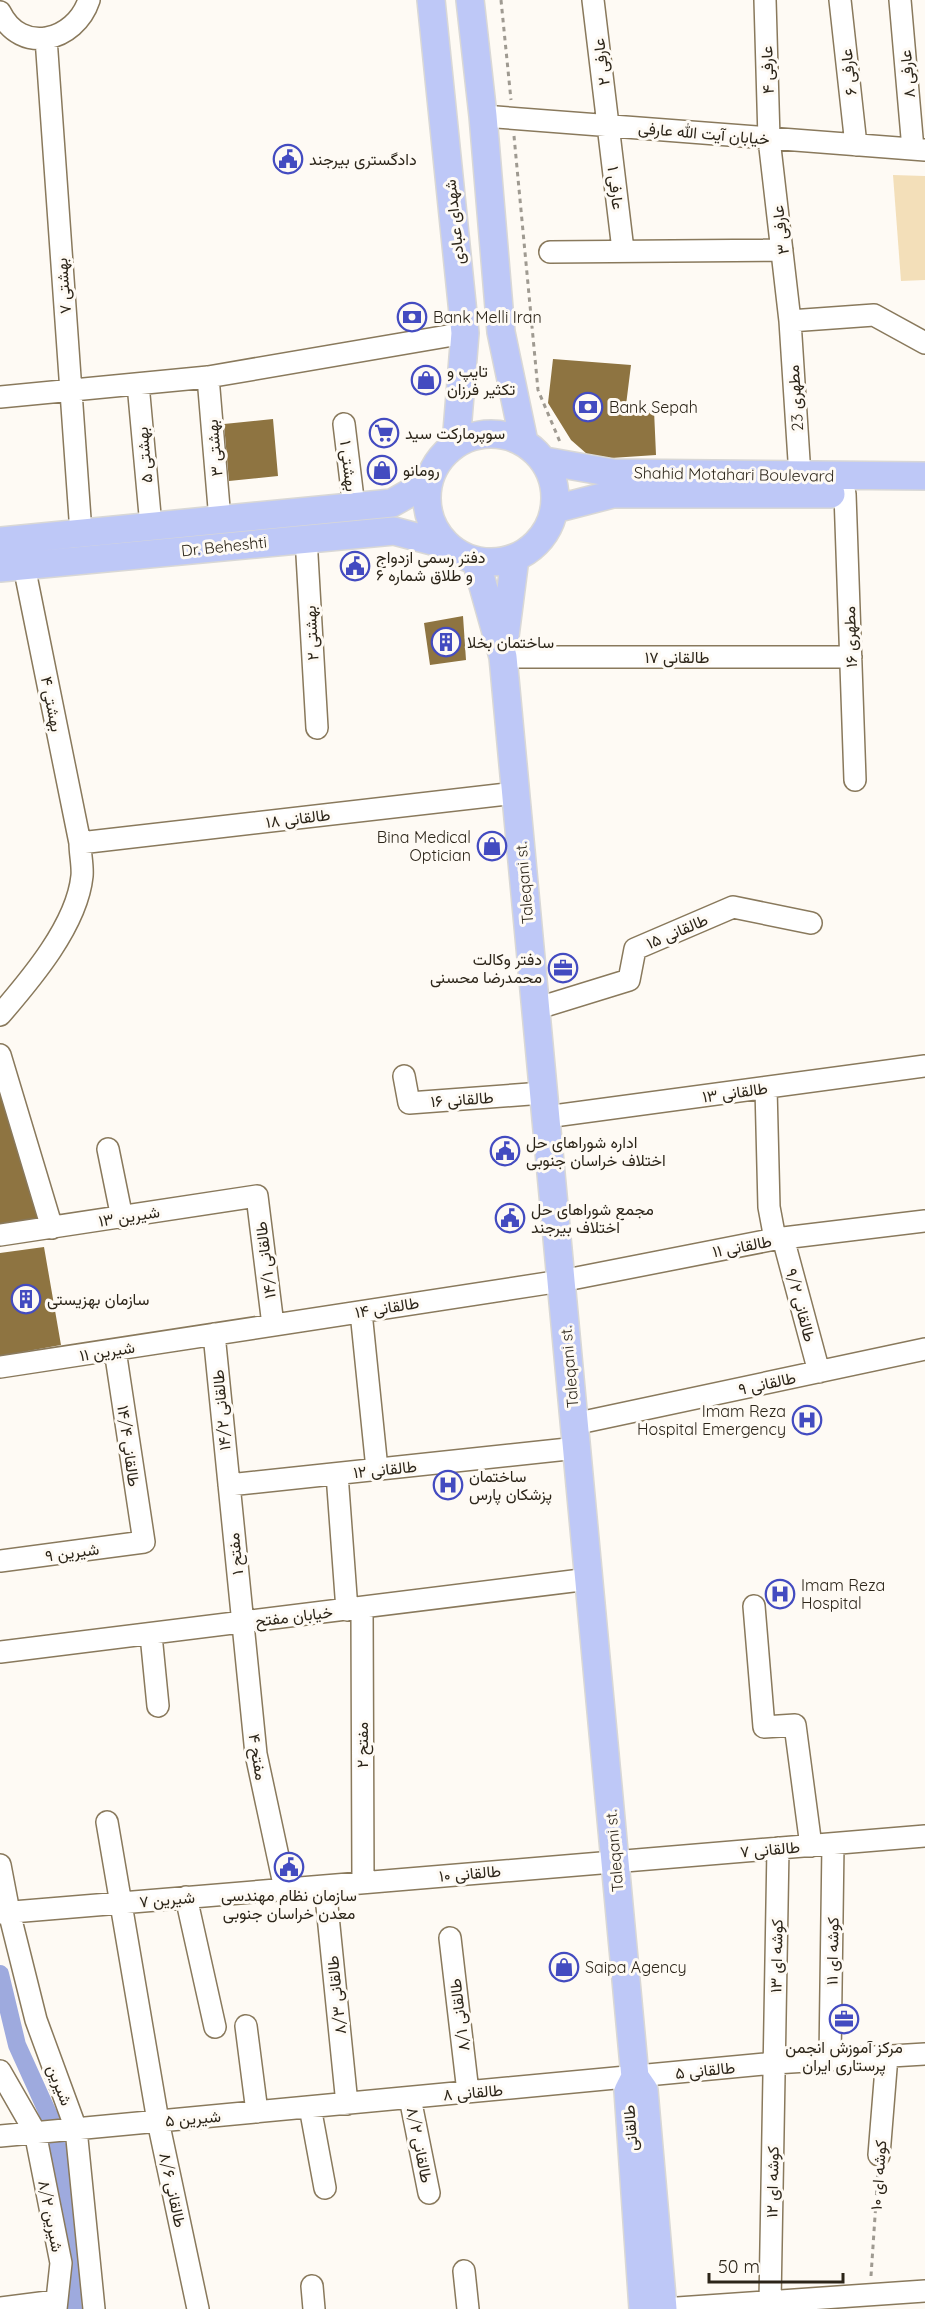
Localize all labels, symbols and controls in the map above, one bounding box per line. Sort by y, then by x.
street label: عارفی ۲ [588,37,615,87]
street label: عارفی ۴ [756,46,779,94]
street label: عارفی ۶ [836,48,861,96]
street label: عارفی ۸ [895,49,920,99]
street label: خیابان آیت الله عارفی [637,117,771,150]
public building icon: دادگستری بیرجند [272,143,304,175]
place label: دادگستری بیرجند [309,149,417,170]
street label: عارفی ۱ [602,165,629,211]
street label: شهدای عبادی [440,178,469,266]
street label: عارفی ۳ [767,204,794,256]
street label: بهشتی ۷ [51,257,76,315]
bank icon: Bank Melli Iran [396,301,428,333]
place label: Bank Melli Iran [433,307,542,327]
place label: تایپ و تکثیر فرزان [447,361,515,400]
shop icon: تایپ و تکثیر فرزان [410,364,442,396]
street label: مطهری 23 [783,364,808,432]
bank icon: Bank Sepah [572,391,604,423]
place label: Bank Sepah [609,397,698,417]
supermarket icon: سوپرمارکت سید [368,417,400,449]
street label: بهشتی ۳ [202,419,227,477]
place label: سوپرمارکت سید [405,423,505,445]
street label: بهشتی ۵ [132,426,157,484]
street label: بهشتی ۱ [335,439,362,493]
shop icon: رومانو [366,454,398,486]
place label: رومانو [403,460,440,481]
street label: Shahid Motahari Boulevard [634,462,834,486]
street label: Dr. Beheshti [180,532,268,560]
place label: دفتر رسمی ازدواج و طلاق شماره ۶ [376,547,485,586]
public building icon: دفتر رسمی ازدواج و طلاق شماره ۶ [339,550,371,582]
street label: بهشتی ۲ [300,605,323,661]
street label: مطهری ۱۶ [839,606,862,668]
building icon: ساختمان بخلا [430,626,462,658]
place label: ساختمان بخلا [467,632,554,652]
street label: طالقانی ۱۷ [645,647,709,668]
street label: بهشتی ۴ [36,675,67,734]
street label: طالقانی ۱۸ [265,804,331,833]
place label: Bina Medical Optician [377,827,471,865]
shop icon: Bina Medical Optician [476,830,508,862]
street label: Taleqani st. [510,841,538,925]
street label: طالقانی ۱۵ [643,909,711,954]
place label: دفتر وکالت محمدرضا محسنی [430,949,542,988]
office icon: دفتر وکالت محمدرضا محسنی [547,952,579,984]
street label: طالقانی ۱۳ [701,1078,769,1107]
street label: طالقانی ۱۶ [430,1087,494,1112]
place label: اداره شوراهای حل اختلاف خراسان جنوبی [526,1132,666,1171]
public building icon: اداره شوراهای حل اختلاف خراسان جنوبی [489,1135,521,1167]
place label: مجمع شوراهای حل اختلاف بیرجند [531,1199,654,1238]
street label: شیرین ۱۳ [97,1201,161,1232]
public building icon: مجمع شوراهای حل اختلاف بیرجند [494,1202,526,1234]
street label: طالقانی ۱۴/۱ [250,1220,281,1300]
street label: طالقانی ۱۱ [711,1230,774,1263]
street label: طالقانی ۹/۲ [781,1266,820,1344]
building icon: سازمان بهزیستی [10,1283,42,1315]
place label: سازمان بهزیستی [47,1289,149,1310]
street label: طالقانی ۱۴ [354,1292,421,1323]
street label: Taleqani st. [555,1325,583,1409]
street label: شیرین ۱۱ [78,1337,136,1366]
street label: طالقانی ۹ [736,1367,798,1400]
street label: طالقانی ۱۴/۲ [208,1369,235,1451]
place label: Imam Reza Hospital Emergency [637,1401,786,1439]
street label: طالقانی ۱۴/۴ [112,1404,145,1488]
hospital icon: Imam Reza Hospital Emergency [791,1404,823,1436]
street label: طالقانی ۱۲ [352,1456,418,1483]
place label: ساختمان پزشکان پارس [469,1466,552,1506]
hospital icon: ساختمان پزشکان پارس [432,1469,464,1501]
street label: مفتح ۱ [223,1532,249,1576]
street label: شیرین ۹ [44,1538,100,1567]
place label: Imam Reza Hospital [801,1575,885,1613]
hospital icon: Imam Reza Hospital [764,1578,796,1610]
street label: خیابان مفتح [254,1601,334,1633]
street label: مفتح ۲ [352,1722,374,1768]
street label: مفتح ۴ [242,1732,272,1782]
street label: Taleqani st. [600,1809,628,1893]
street label: طالقانی ۷ [739,1836,801,1863]
public building icon: سازمان نظام مهندسی معدن خراسان جنوبی [273,1851,305,1883]
street label: طالقانی ۱۰ [438,1860,502,1887]
place label: سازمان نظام مهندسی معدن خراسان جنوبی [221,1885,357,1924]
street label: شیرین ۷ [138,1887,196,1912]
street label: کوشه ای ۱۱ [821,1917,844,1985]
street label: کوشه ای ۱۳ [765,1919,788,1993]
shop icon: Saipa Agency [548,1951,580,1983]
street label: طالقانی ۸/۳ [322,1955,351,2035]
place label: Saipa Agency [585,1957,687,1977]
street label: طالقانی ۸/۱ [445,1977,474,2052]
office icon: مرکز آموزش انجمن پرستاری ایران [828,2003,860,2035]
place label: مرکز آموزش انجمن پرستاری ایران [785,2037,903,2077]
street label: طالقانی ۵ [674,2057,736,2084]
street label: شیرین [42,2062,77,2109]
street label: طالقانی ۸ [442,2079,504,2106]
street label: طالقانی [618,2104,643,2152]
street label: طالقانی ۸/۲ [402,2105,437,2185]
street label: شیرین ۵ [164,2106,222,2131]
street label: کوشه ای ۱۰ [866,2139,891,2211]
street label: کوشه ای ۱۲ [761,2146,784,2218]
street label: طالقانی ۸/۶ [154,2151,191,2230]
street label: شیرین ۸/۲ [33,2178,68,2254]
scale bar [709,2246,842,2284]
text: 50 m [718,2255,760,2278]

